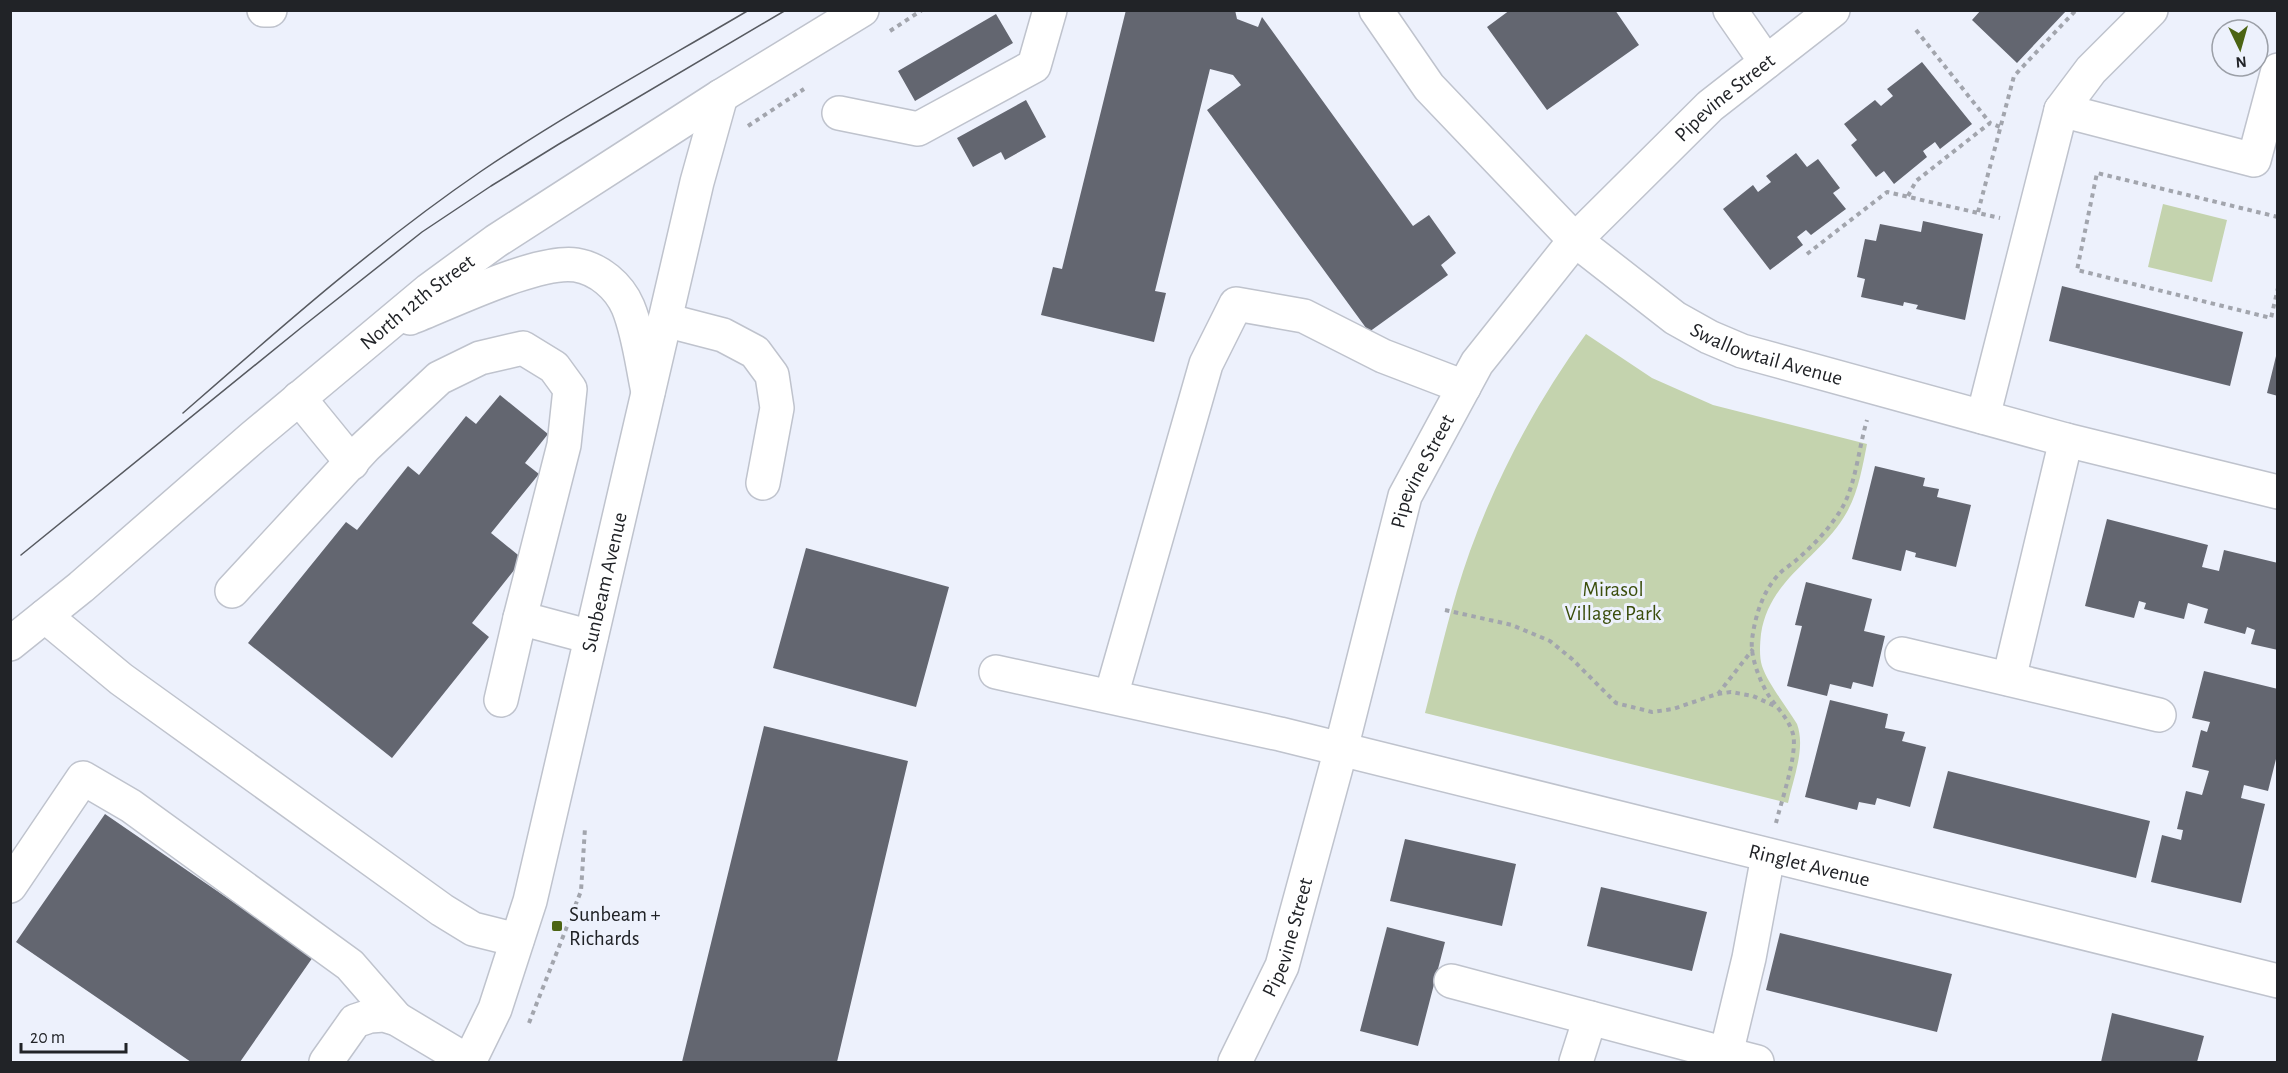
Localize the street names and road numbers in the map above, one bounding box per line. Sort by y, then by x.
street label: Pipevine Street [1670,49,1779,145]
street label: North 12th Street [356,250,478,353]
street label: Swallowtail Avenue [1687,318,1845,389]
street label: Pipevine Street [1387,411,1458,530]
street label: Sunbeam Avenue [578,510,630,654]
street label: Ringlet Avenue [1747,840,1872,890]
street label: Pipevine Street [1258,875,1316,1000]

